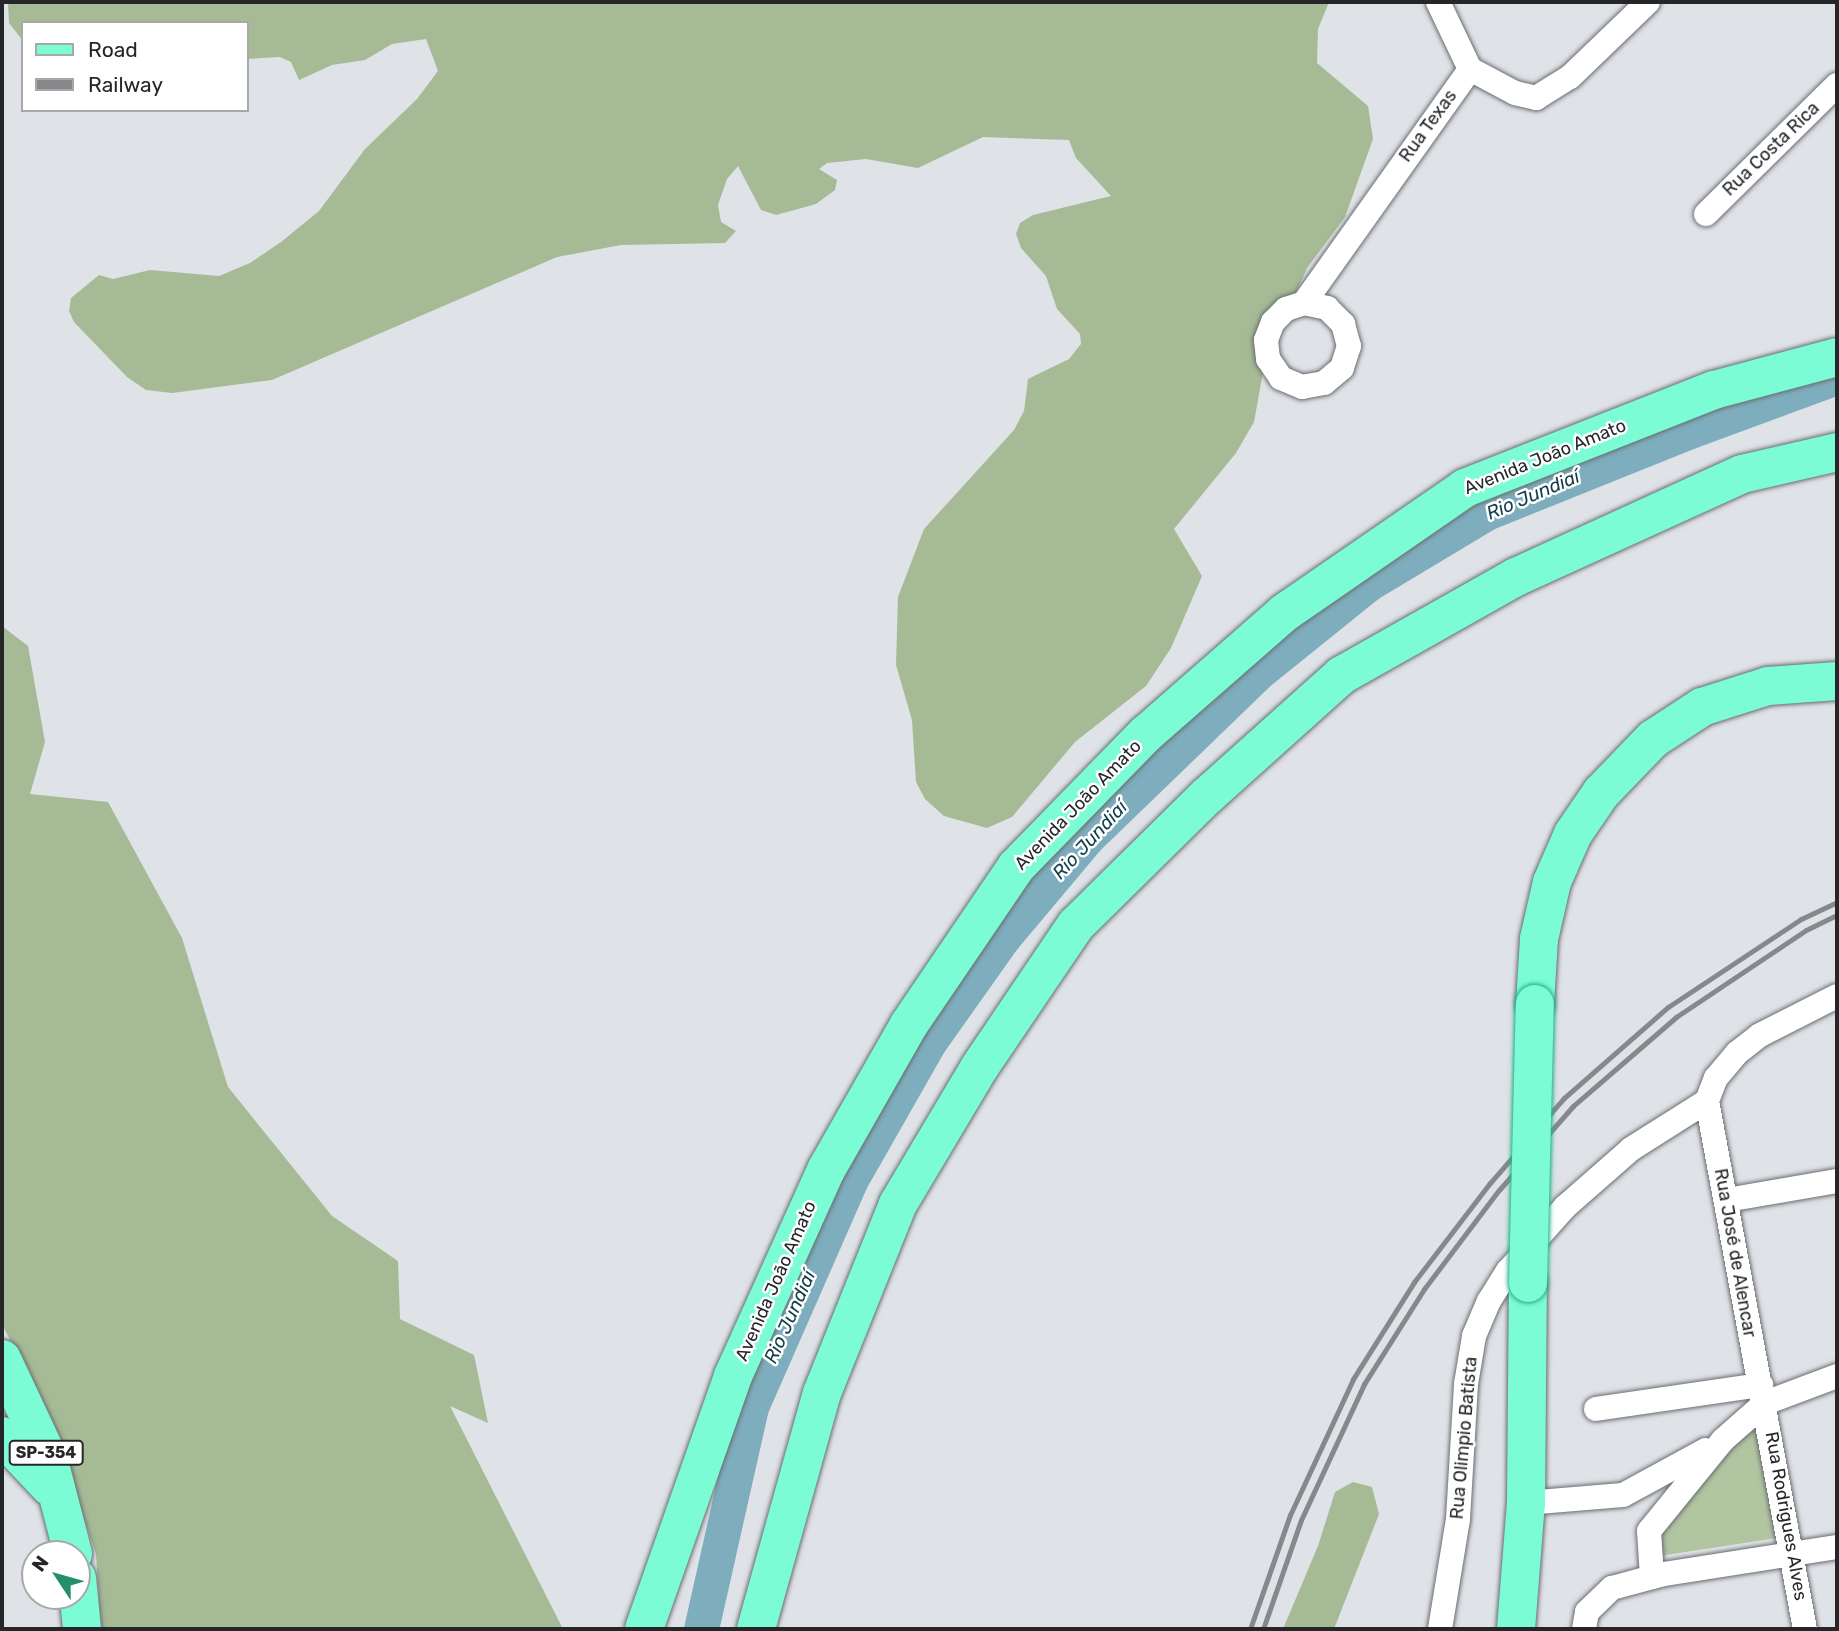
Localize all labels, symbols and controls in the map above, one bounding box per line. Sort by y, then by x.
legend [21,21,248,112]
text: Road [88,37,138,62]
text: Railway [88,72,163,97]
street label: Rua Texas [1394,86,1462,166]
street label: Rua Costa Rica [1718,98,1824,200]
street label: Avenida João Amato [1461,415,1629,499]
water label: Rio Jundiaí [1483,465,1583,525]
street label: Avenida João Amato [1010,735,1146,875]
water label: Rio Jundiaí [1048,796,1132,884]
street label: Rua José de Alencar [1709,1167,1761,1339]
street label: Avenida João Amato [731,1197,821,1365]
water label: Rio Jundiaí [759,1267,821,1367]
street label: Rua Olimpio Batista [1446,1356,1482,1520]
street label: Rua Rodrigues Alves [1760,1430,1812,1602]
road number: SP-354 [7,1441,84,1466]
north arrow [21,1540,91,1610]
text: N [27,1551,54,1576]

